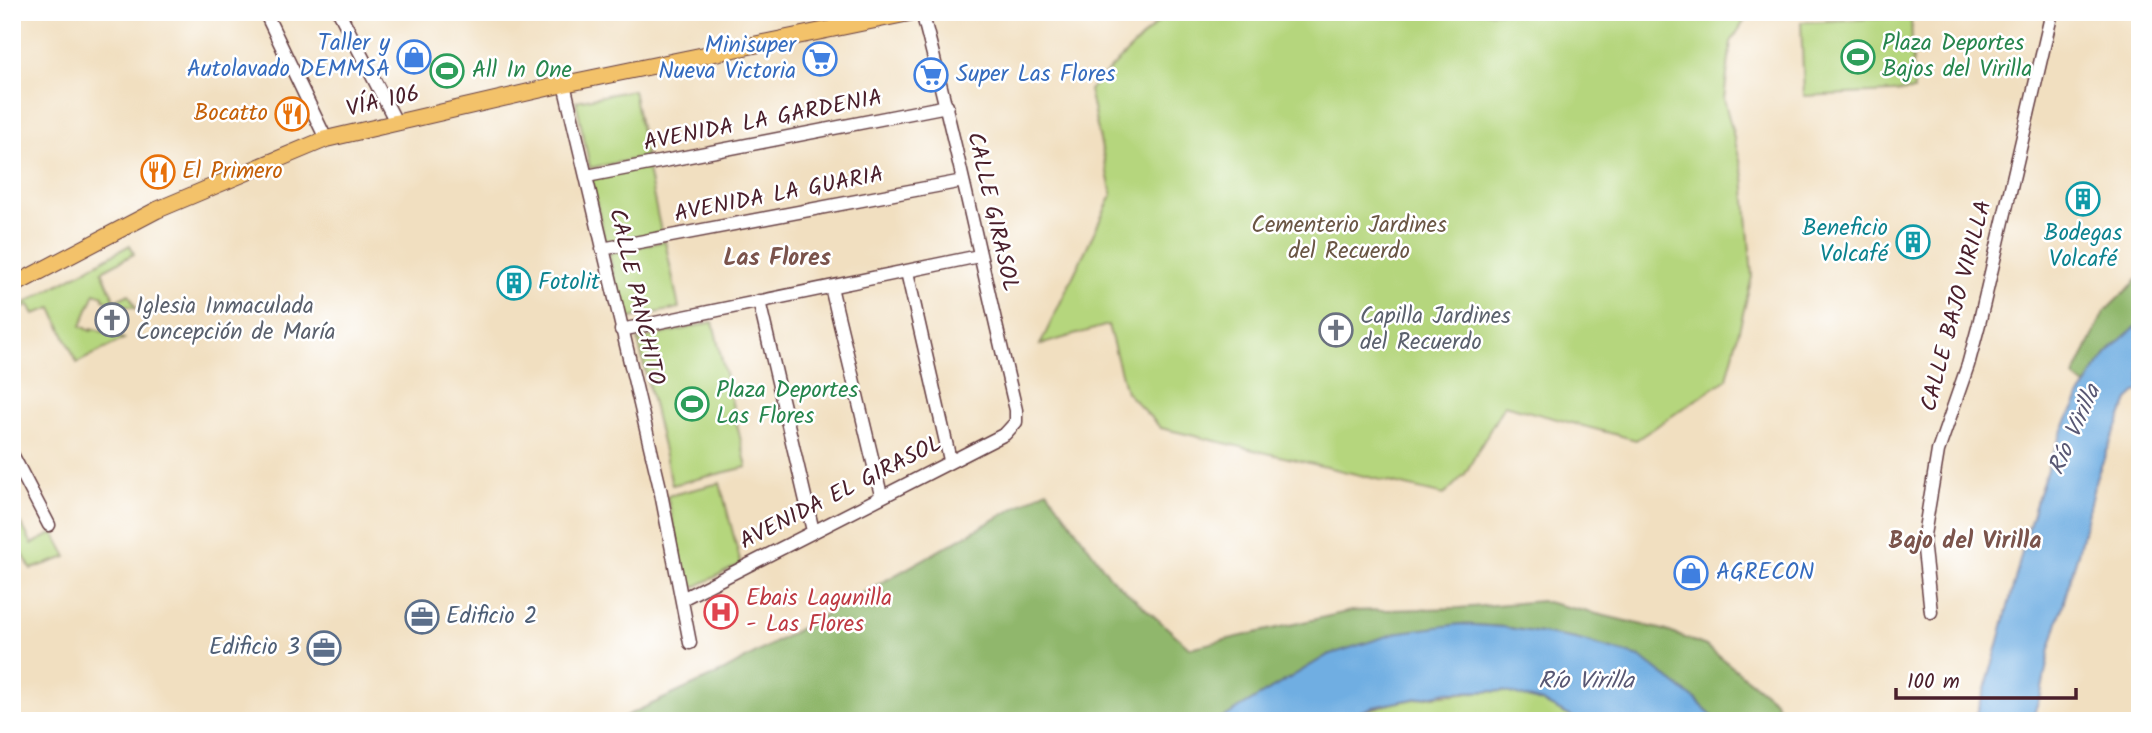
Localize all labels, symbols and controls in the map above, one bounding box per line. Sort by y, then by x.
place label: Taller y Autolavado DEMMSA [187,26,390,88]
place label: Plaza Deportes Bajos del Virilla [1882,26,2032,88]
place label: Minisuper Nueva Victoria [658,28,797,90]
shop icon: Taller y Autolavado DEMMSA [395,38,433,76]
sports icon: Plaza Deportes Bajos del Virilla [1839,38,1877,76]
supermarket icon: Minisuper Nueva Victoria [801,40,839,78]
sports icon: All In One [428,52,466,90]
place label: All In One [472,53,572,89]
supermarket icon: Super Las Flores [912,56,950,94]
place label: Super Las Flores [956,57,1116,93]
street label: VÍA 106 [343,76,423,128]
street label: AVENIDA LA GARDENIA [640,80,886,162]
restaurant icon: Bocatto [273,95,311,133]
place label: Bocatto [194,96,268,132]
street label: CALLE GIRASOL [956,129,1028,295]
restaurant icon: El Primero [139,153,177,191]
place label: El Primero [182,154,283,190]
street label: AVENIDA LA GUARIA [671,157,887,233]
building icon: Bodegas Volcafé [2064,180,2102,218]
street label: CALLE BAJO VIRILLA [1911,196,2003,416]
street label: CALLE PANCHITO [598,205,674,389]
park label: Cementerio Jardines del Recuerdo [1251,208,1447,270]
place label: Beneficio Volcafé [1802,211,1889,273]
place label: Bodegas Volcafé [2044,216,2122,278]
building icon: Beneficio Volcafé [1894,223,1932,261]
district label: Las Flores [723,239,831,278]
building icon: Fotolit [495,264,533,302]
place label: Fotolit [538,265,601,301]
place label: Iglesia Inmaculada Concepción de María [136,289,335,351]
place label: Capilla Jardines del Recuerdo [1360,299,1511,361]
church icon: Iglesia Inmaculada Concepción de María [93,301,131,339]
church icon: Capilla Jardines del Recuerdo [1317,311,1355,349]
place label: Plaza Deportes Las Flores [716,373,859,435]
water label: Río Virilla [2038,377,2113,482]
sports icon: Plaza Deportes Las Flores [673,385,711,423]
street label: AVENIDA EL GIRASOL [733,426,949,560]
district label: Bajo del Virilla [1889,522,2041,561]
shop icon: AGRECON [1672,554,1710,592]
place label: AGRECON [1716,555,1814,591]
place label: Ebais Lagunilla - Las Flores [746,581,892,643]
hospital icon: Ebais Lagunilla - Las Flores [702,593,740,631]
office icon: Edificio 2 [403,598,441,636]
place label: Edificio 2 [446,599,537,635]
office icon: Edificio 3 [305,629,343,667]
place label: Edificio 3 [209,630,300,666]
scale bar [1896,656,2077,700]
water label: Río Virilla [1538,662,1635,701]
text: 100 m [1907,666,1960,699]

